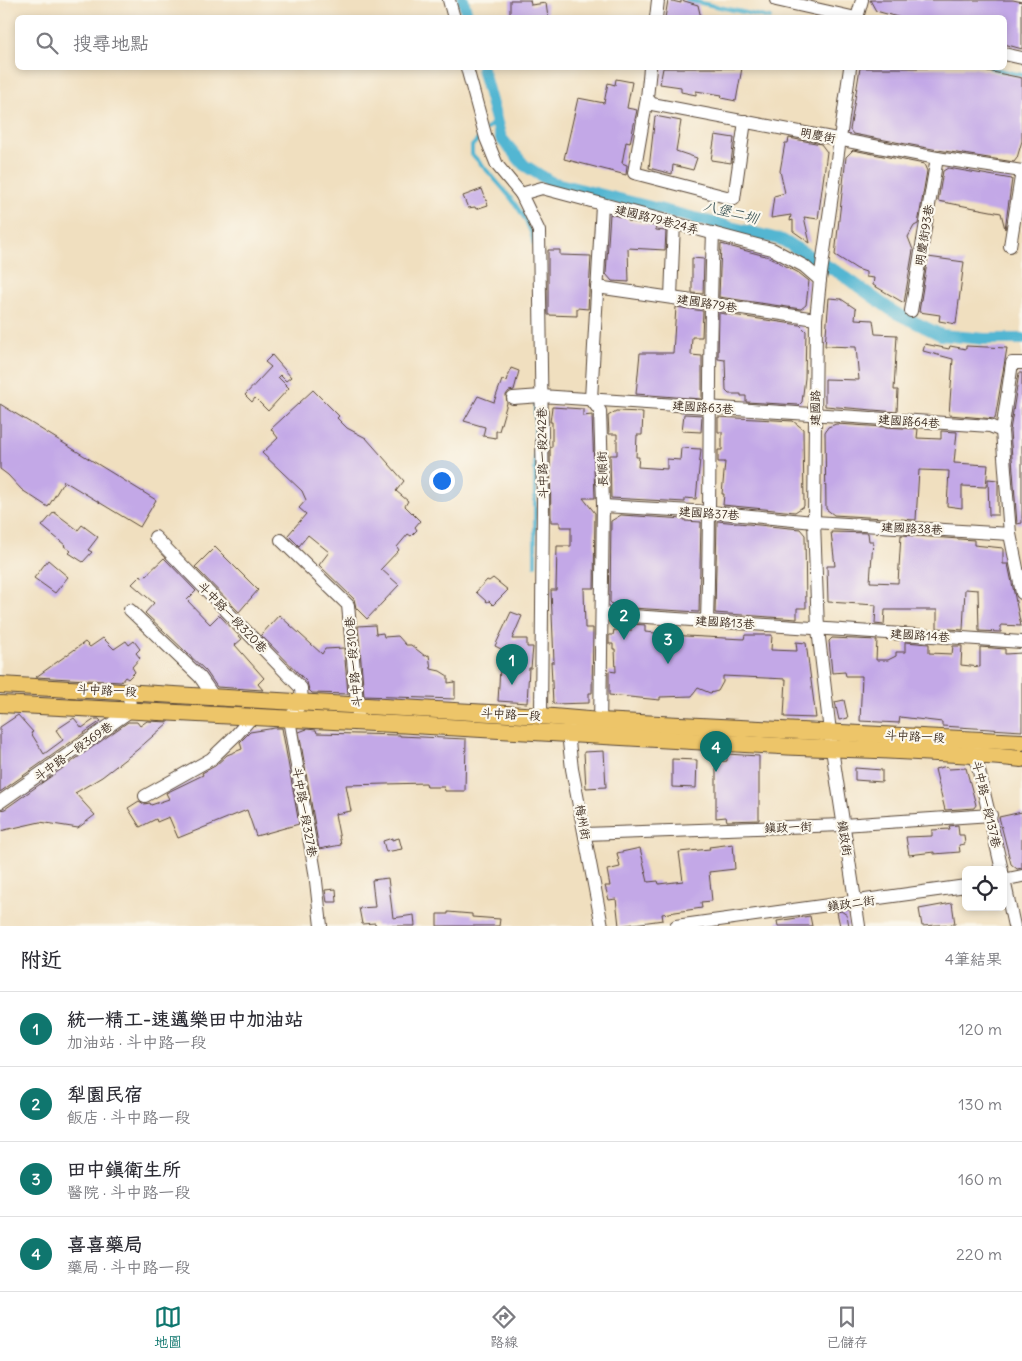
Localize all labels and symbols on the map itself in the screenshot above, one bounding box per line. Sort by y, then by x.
street label: 明慶街 [799,124,837,146]
water label: 八堡二圳 [702,196,762,228]
street label: 建國路79巷24弄 [613,201,701,237]
street label: 明慶街93巷 [912,203,936,267]
street label: 建國路79巷 [676,291,738,315]
street label: 建國路 [807,390,823,426]
street label: 建國路63巷 [672,397,734,417]
street label: 斗中路一段242巷 [534,407,550,499]
street label: 建國路64巷 [878,411,940,431]
street label: 長順街 [594,451,610,487]
your location [429,468,455,494]
street label: 建國路37巷 [678,503,740,523]
street label: 建國路38巷 [881,519,943,537]
street label: 斗中路一段320巷 [195,578,271,656]
pin: 2 [608,599,640,640]
street label: 建國路13巷 [695,612,755,632]
street label: 斗中路一段310巷 [342,616,364,708]
pin: 3 [652,623,684,664]
street label: 建國路14巷 [890,625,950,645]
pin: 1 [496,644,528,685]
street label: 斗中路一段 [77,681,137,699]
street label: 斗中路一段 [481,705,541,723]
street label: 斗中路一段369巷 [31,718,115,784]
street label: 斗中路一段 [885,727,945,745]
pin: 4 [700,731,732,772]
street label: 斗中路一段137巷 [970,759,1004,849]
street label: 斗中路一段327巷 [290,766,320,858]
street label: 梅州街 [572,803,594,841]
street label: 鎮政一街 [764,819,812,835]
street label: 鎮政街 [835,819,855,857]
street label: 鎮政二街 [826,892,876,914]

